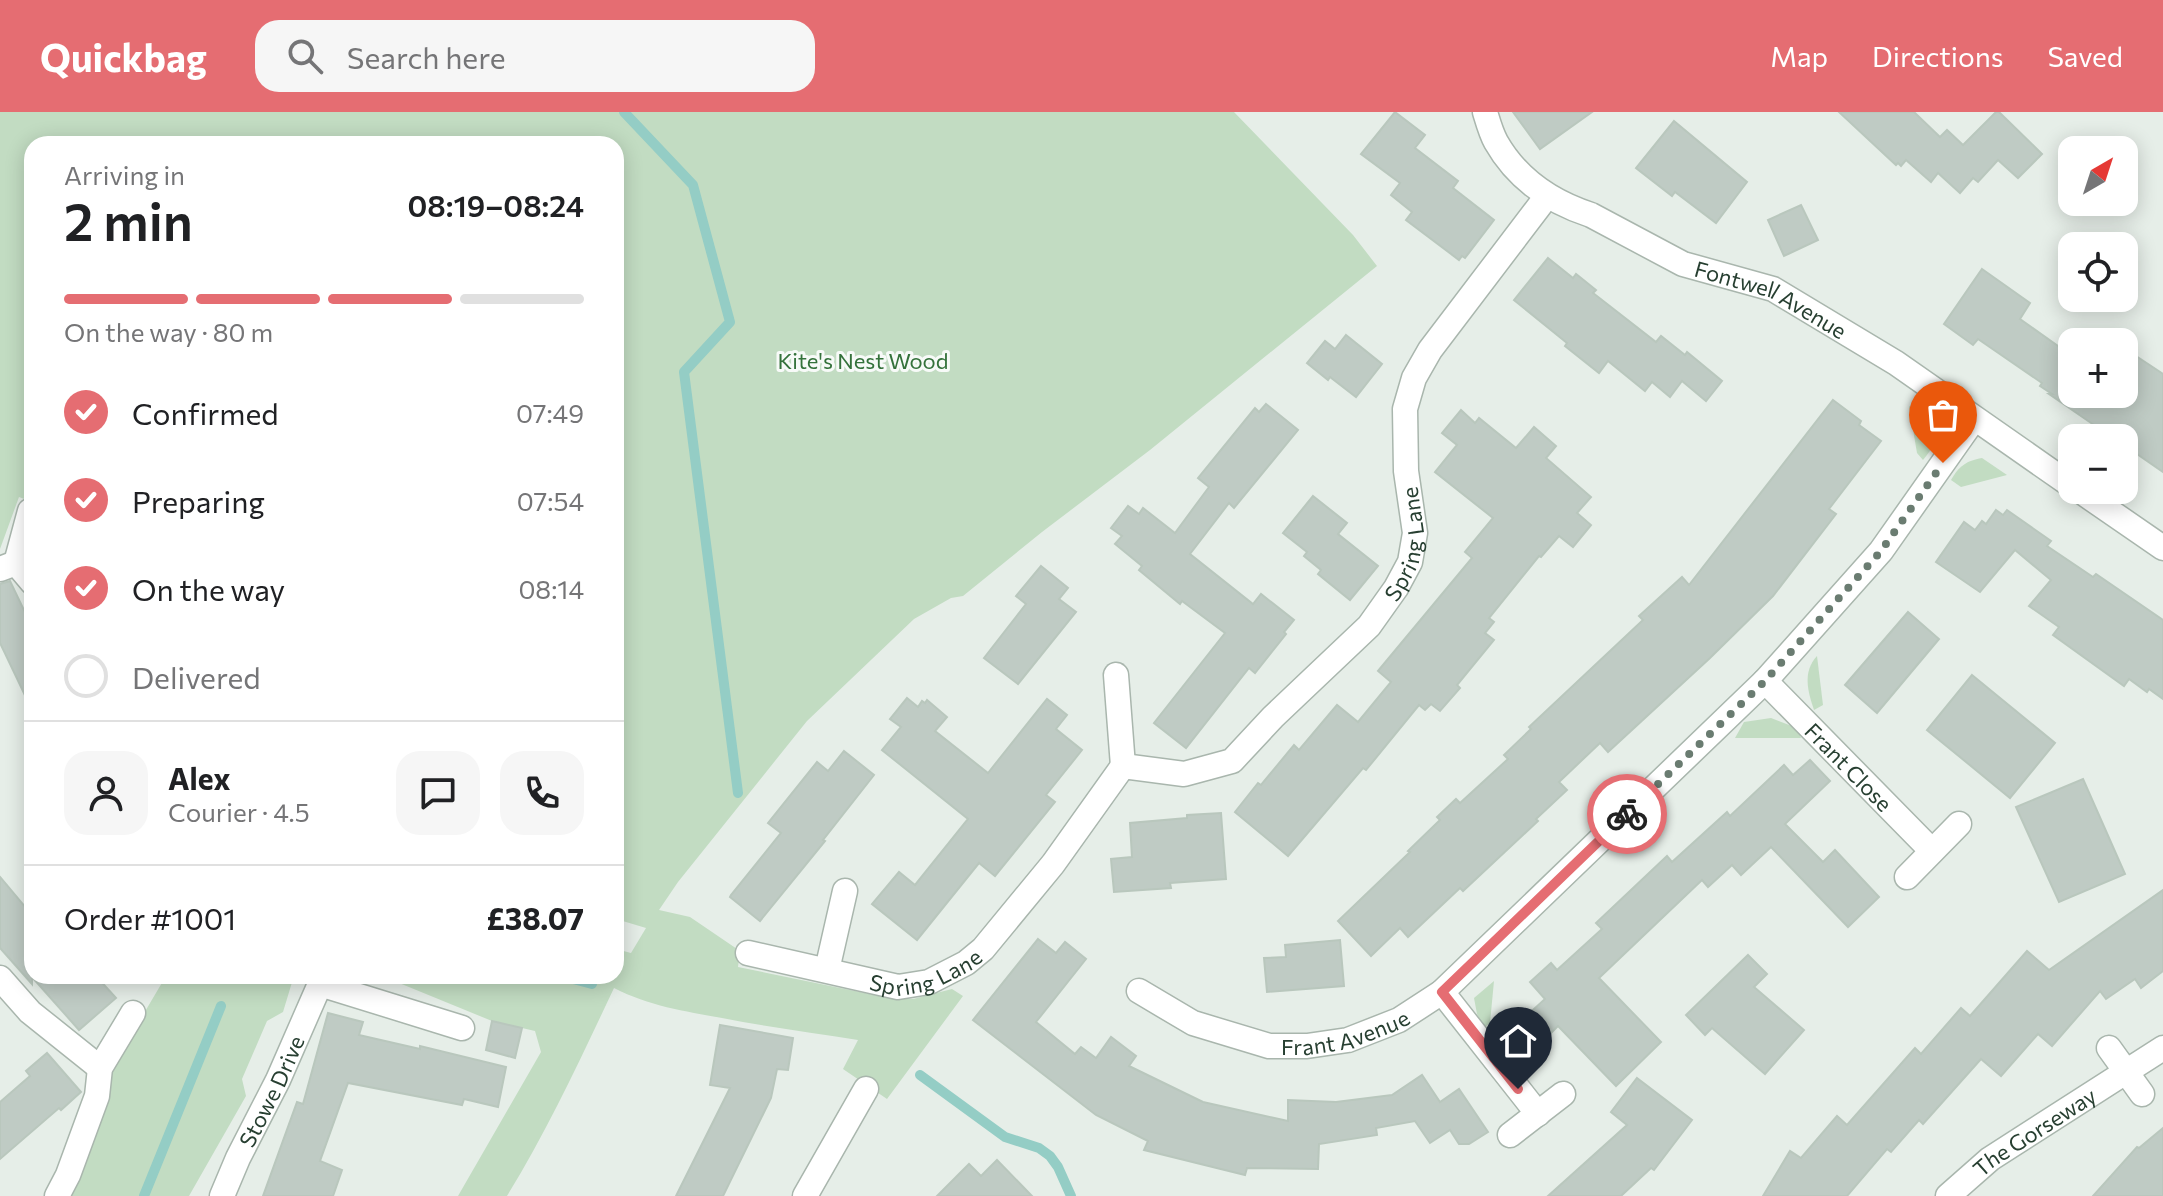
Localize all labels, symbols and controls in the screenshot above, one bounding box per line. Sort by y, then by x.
search box [255,20,815,92]
text: Quickbag [40,33,207,80]
icon: search [283,34,327,78]
text: Search here [347,38,505,75]
text: Map [1770,39,1828,73]
text: Directions [1872,39,2003,73]
text: Saved [2047,39,2123,73]
north arrow [2058,136,2138,216]
map controls [2058,136,2138,504]
text: Arriving in [64,159,185,190]
text: 08:19–08:24 [408,186,584,223]
text: 2 min [64,188,193,252]
button: locate [2058,232,2138,312]
street label: Fontwell Avenue [1692,254,1852,344]
text: On the way · 80 m [64,316,273,347]
button: + [2058,328,2138,408]
park label: Kite's Nest Wood [778,347,948,374]
pin [1909,381,1977,463]
icon: check [64,390,108,434]
icon: bag [1921,393,1965,437]
text: Confirmed [132,394,279,431]
text: 07:49 [516,397,584,428]
button: − [2058,424,2138,504]
icon: check [64,478,108,522]
text: Preparing [132,482,265,519]
text: 07:54 [517,485,584,516]
street label: Spring Lane [1378,485,1429,606]
icon: check [64,566,108,610]
text: On the way [132,570,285,607]
text: 08:14 [518,573,584,604]
text: Delivered [132,658,261,695]
street label: Frant Close [1800,717,1898,817]
button: person [64,751,148,835]
button: chat [396,751,480,835]
button: phone [500,751,584,835]
text: Alex [168,759,231,796]
courier [1587,774,1667,854]
icon: bike [1605,792,1649,836]
text: Courier · 4.5 [168,796,310,827]
text: Order #1001 [64,899,236,936]
text: £38.07 [487,899,584,936]
street label: Spring Lane [867,942,987,1001]
street label: Frant Avenue [1281,1004,1414,1060]
pin [1484,1007,1552,1089]
icon: home [1496,1019,1540,1063]
street label: Stowe Drive [233,1031,309,1151]
street label: The Gorseway [1967,1081,2101,1182]

